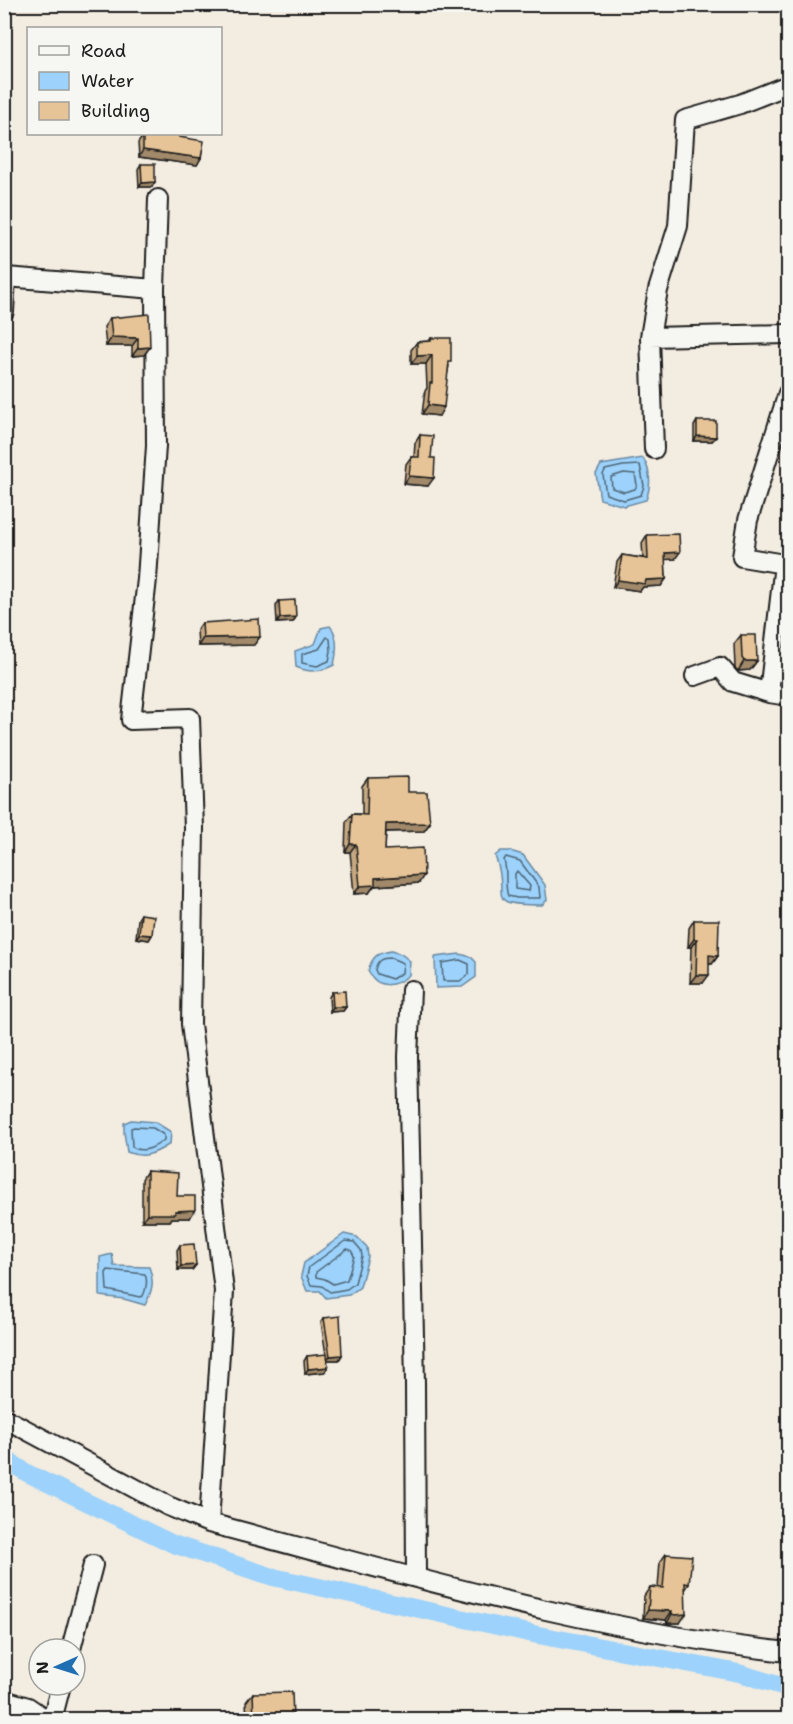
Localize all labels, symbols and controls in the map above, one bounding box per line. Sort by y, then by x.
legend [27,27,222,135]
text: Road [81,39,126,63]
text: Water [81,69,134,93]
text: Building [81,99,150,123]
north arrow [27,1637,87,1697]
text: N [32,1661,53,1675]

